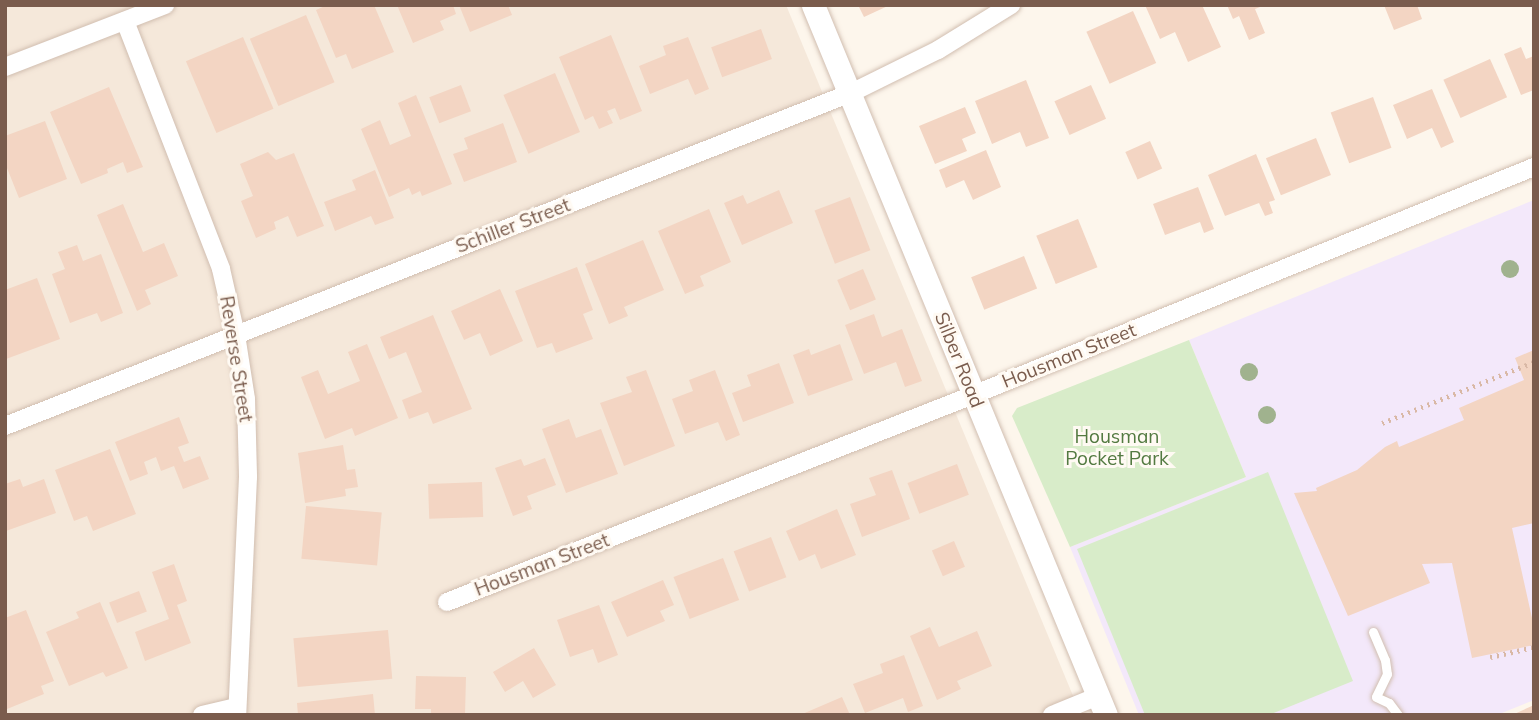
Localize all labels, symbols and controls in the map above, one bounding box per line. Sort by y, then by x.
street label: Schiller Street [453,194,573,258]
street label: Reverse Street [215,294,257,424]
street label: Silber Road [930,309,988,411]
street label: Housman Street [999,319,1139,393]
park label: Housman Pocket Park [1065,426,1169,470]
street label: Housman Street [471,529,613,601]

